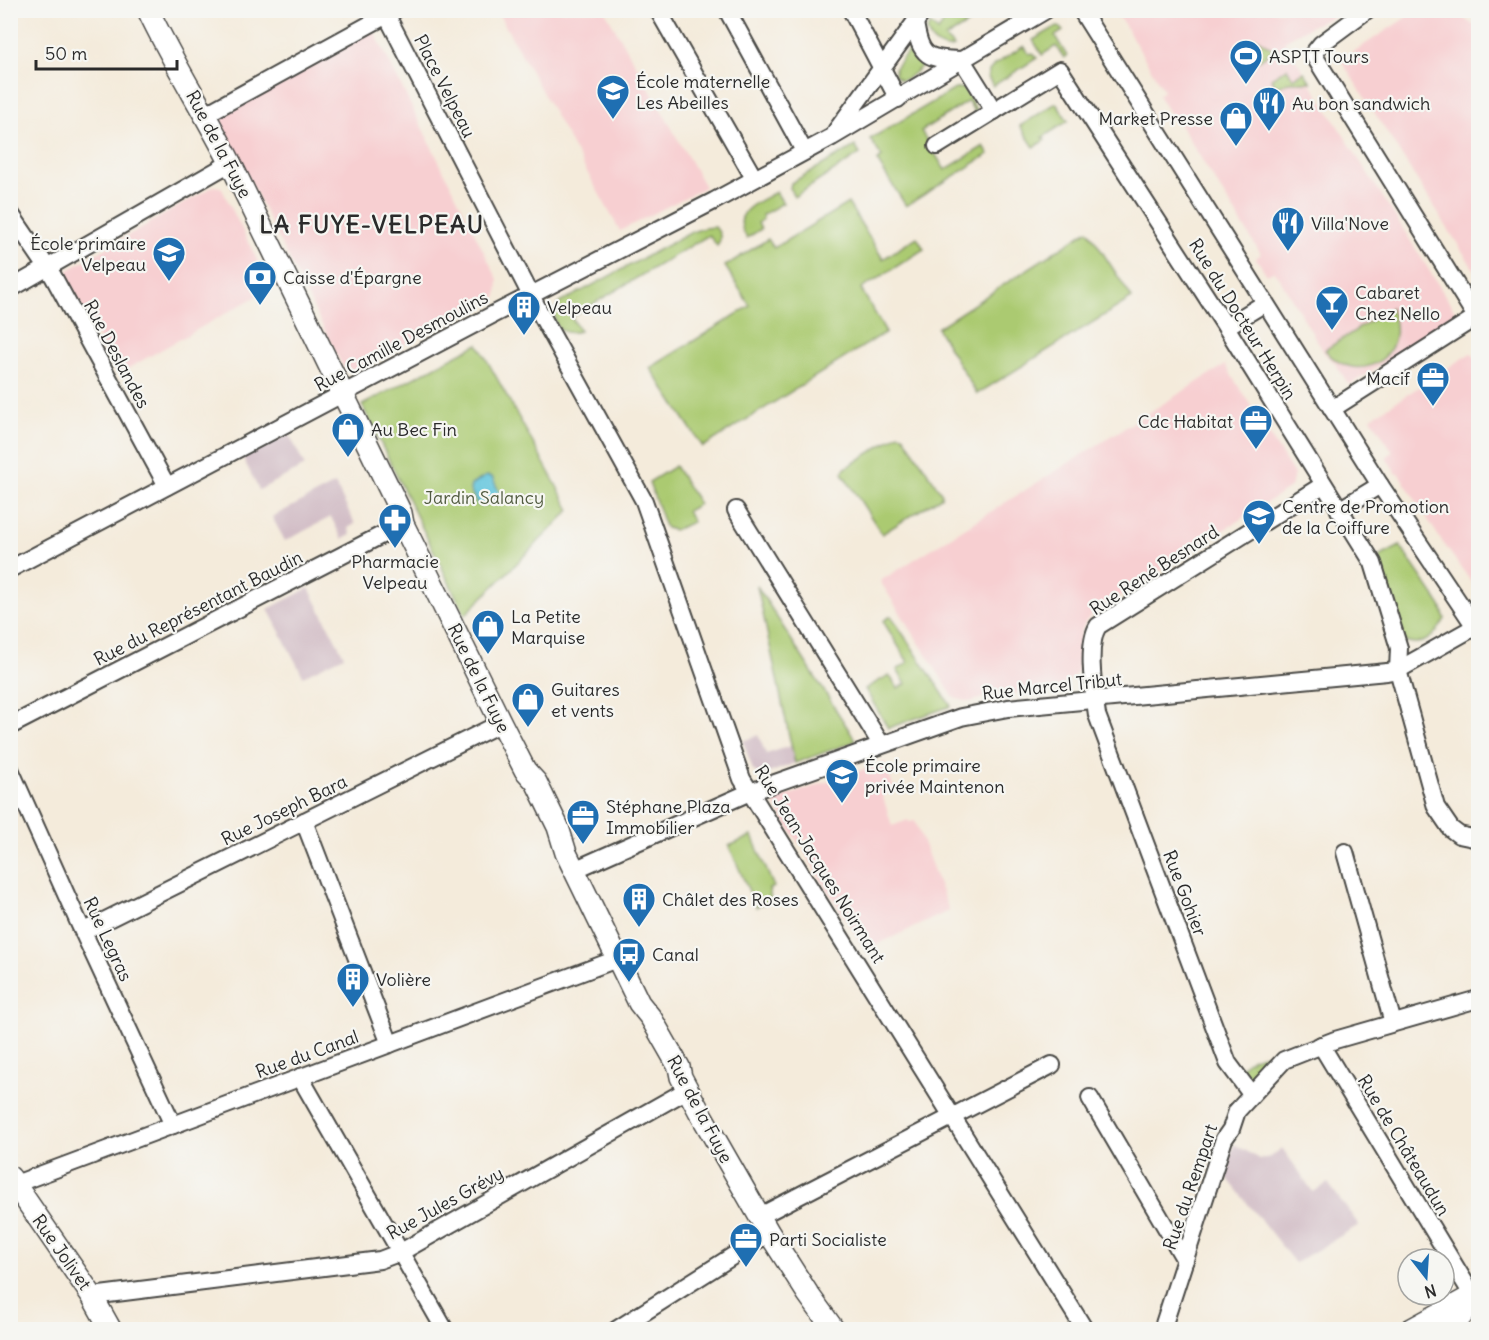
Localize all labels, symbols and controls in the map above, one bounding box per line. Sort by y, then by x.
street label: Place Velpeau [409,31,481,141]
scale bar [36,33,177,71]
sports icon: ASPTT Tours [1228,38,1264,85]
text: 50 m [45,42,87,65]
place label: ASPTT Tours [1269,45,1369,68]
place label: École maternelle Les Abeilles [636,70,770,114]
school or university icon: École maternelle Les Abeilles [595,73,631,120]
restaurant icon: Au bon sandwich [1251,85,1287,132]
street label: Rue de la Fuye [181,86,257,202]
place label: Au bon sandwich [1292,92,1430,115]
shop icon: Market Presse [1218,100,1254,147]
place label: Market Presse [1098,107,1213,130]
restaurant icon: Villa'Nove [1270,205,1306,252]
district label: LA FUYE-VELPEAU [259,209,485,239]
place label: Villa'Nove [1311,212,1389,235]
place label: École primaire Velpeau [30,232,146,276]
street label: Rue du Docteur Herpin [1184,234,1302,404]
school or university icon: École primaire Velpeau [151,235,187,282]
bank icon: Caisse d'Épargne [242,259,278,306]
place label: Caisse d'Épargne [283,266,422,289]
place label: Cabaret Chez Nello [1355,281,1440,325]
bar icon: Cabaret Chez Nello [1314,284,1350,331]
street label: Rue Camille Desmoulins [310,285,492,397]
building icon: Velpeau [506,289,542,336]
street label: Rue Deslandes [79,296,155,412]
place label: Velpeau [547,296,612,319]
office icon: Macif [1415,360,1451,407]
place label: Macif [1366,367,1411,390]
office icon: Cdc Habitat [1238,403,1274,450]
place label: Cdc Habitat [1138,410,1233,433]
shop icon: Au Bec Fin [330,411,366,458]
place label: Au Bec Fin [371,418,457,441]
park label: Jardin Salancy [424,486,544,509]
place label: Centre de Promotion de la Coiffure [1282,495,1449,539]
school or university icon: Centre de Promotion de la Coiffure [1241,498,1277,545]
pharmacy icon: Pharmacie Velpeau [377,502,413,549]
street label: Rue René Besnard [1085,520,1223,620]
street label: Rue du Représentant Baudin [90,545,306,671]
place label: Pharmacie Velpeau [351,550,439,594]
place label: La Petite Marquise [511,605,585,649]
shop icon: La Petite Marquise [470,608,506,655]
street label: Rue de la Fuye [443,620,515,736]
street label: Rue Marcel Tribut [981,667,1123,705]
place label: Guitares et vents [551,678,620,722]
shop icon: Guitares et vents [510,681,546,728]
place label: École primaire privée Maintenon [865,754,1005,798]
school or university icon: École primaire privée Maintenon [824,757,860,804]
street label: Rue Jean-Jacques Noirmant [750,761,890,967]
street label: Rue Joseph Bara [217,770,351,850]
place label: Stéphane Plaza Immobilier [606,795,731,839]
office icon: Stéphane Plaza Immobilier [565,798,601,845]
street label: Rue Gohier [1158,847,1212,940]
building icon: Châlet des Roses [621,881,657,928]
place label: Châlet des Roses [662,888,799,911]
street label: Rue Legras [78,893,138,985]
bus stop icon: Canal [611,936,647,983]
place label: Canal [652,943,699,966]
building icon: Volière [335,961,371,1008]
place label: Volière [376,968,431,991]
street label: Rue du Canal [252,1025,362,1083]
street label: Rue de la Fuye [662,1051,738,1167]
street label: Rue de Châteaudun [1353,1070,1455,1220]
street label: Rue du Rempart [1158,1121,1222,1253]
street label: Rue Jules Grévy [383,1161,507,1245]
street label: Rue Jolivet [27,1210,97,1294]
office icon: Parti Socialiste [728,1221,764,1268]
place label: Parti Socialiste [769,1228,887,1251]
north arrow [1396,1247,1456,1307]
text: N [1422,1280,1439,1303]

